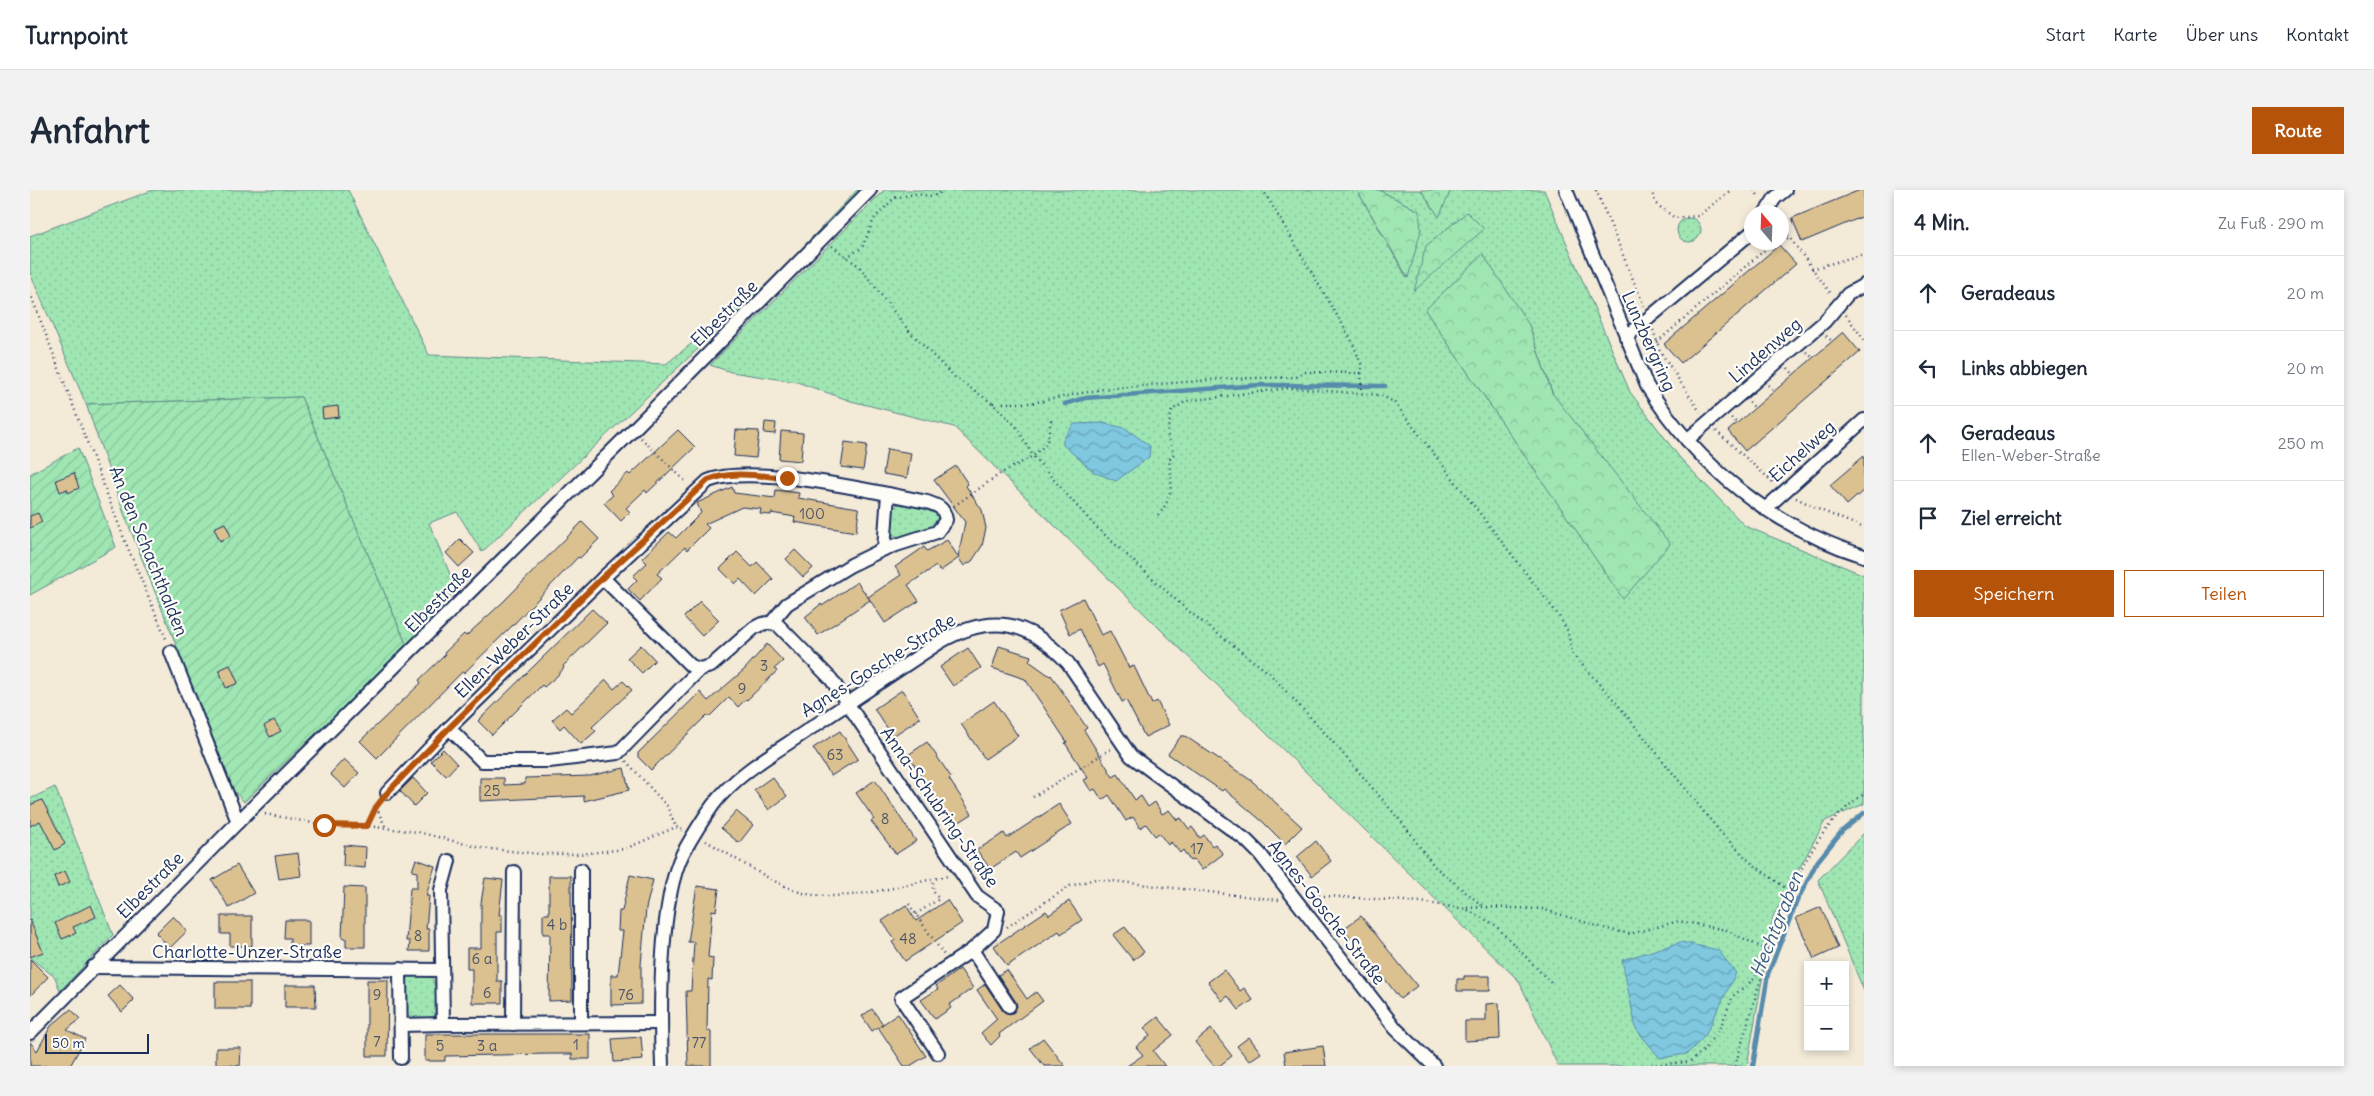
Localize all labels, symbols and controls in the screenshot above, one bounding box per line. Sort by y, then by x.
text: Turnpoint [25,20,128,50]
text: Start [2046,23,2085,46]
text: Karte [2113,23,2158,46]
text: Über uns [2186,23,2258,46]
text: Kontakt [2286,23,2349,46]
button: Route [2252,107,2344,154]
text: Anfahrt [30,108,150,152]
north arrow [1744,205,1789,250]
text: 4 Min. [1914,209,1969,236]
text: Zu Fuß · 290 m [2218,213,2324,233]
street label: Elbestraße [686,275,762,351]
icon: ahead [1914,279,1942,307]
text: Geradeaus [1961,281,2055,305]
text: 20 m [2287,283,2324,303]
street label: Lunzbergring [1617,287,1681,395]
street label: Lindenweg [1724,312,1806,388]
icon: left [1914,354,1942,382]
text: Links abbiegen [1961,356,2088,380]
text: 20 m [2287,358,2324,378]
street label: Eichelweg [1764,415,1840,487]
text: Geradeaus [1961,421,2055,445]
icon: ahead [1914,429,1942,457]
text: 250 m [2278,433,2324,453]
text: Ellen-Weber-Straße [1961,445,2101,465]
street label: An den Schachthalden [104,462,194,640]
route end [776,467,799,490]
house number: 100 [799,504,825,523]
icon: arrive [1914,504,1942,532]
text: Ziel erreicht [1961,506,2062,530]
street label: Elbestraße [400,561,476,637]
button: Speichern [1914,570,2114,617]
button: Teilen [2124,570,2324,617]
street label: Ellen-Weber-Straße [450,577,578,703]
street label: Agnes-Gosche-Straße [796,608,960,722]
house number: 3 [760,656,768,675]
house number: 9 [738,679,746,698]
street label: Anna-Schubring-Straße [876,722,1004,892]
house number: 63 [826,745,844,764]
house number: 25 [484,781,500,800]
house number: 8 [881,809,889,828]
route start [313,814,336,837]
street label: Agnes-Gosche-Straße [1263,835,1391,989]
house number: 17 [1190,839,1204,858]
street label: Elbestraße [112,847,188,923]
water label: Hechtgraben [1744,867,1808,980]
house number: 4 b [547,915,567,934]
house number: 8 [414,926,422,945]
house number: 48 [899,929,917,948]
street label: Charlotte-Unzer-Straße [152,940,342,963]
house number: 6 a [472,949,493,968]
map controls [1804,961,1849,1051]
button: + [1804,961,1849,1006]
house number: 6 [483,983,491,1002]
house number: 9 [373,985,381,1004]
house number: 76 [618,985,634,1004]
button: − [1804,1006,1849,1051]
scale bar [45,1031,149,1054]
house number: 7 [373,1032,381,1051]
house number: 77 [692,1033,706,1052]
text: 50 m [52,1034,85,1052]
house number: 1 [573,1035,579,1054]
house number: 5 [436,1036,444,1055]
house number: 3 a [477,1036,498,1055]

